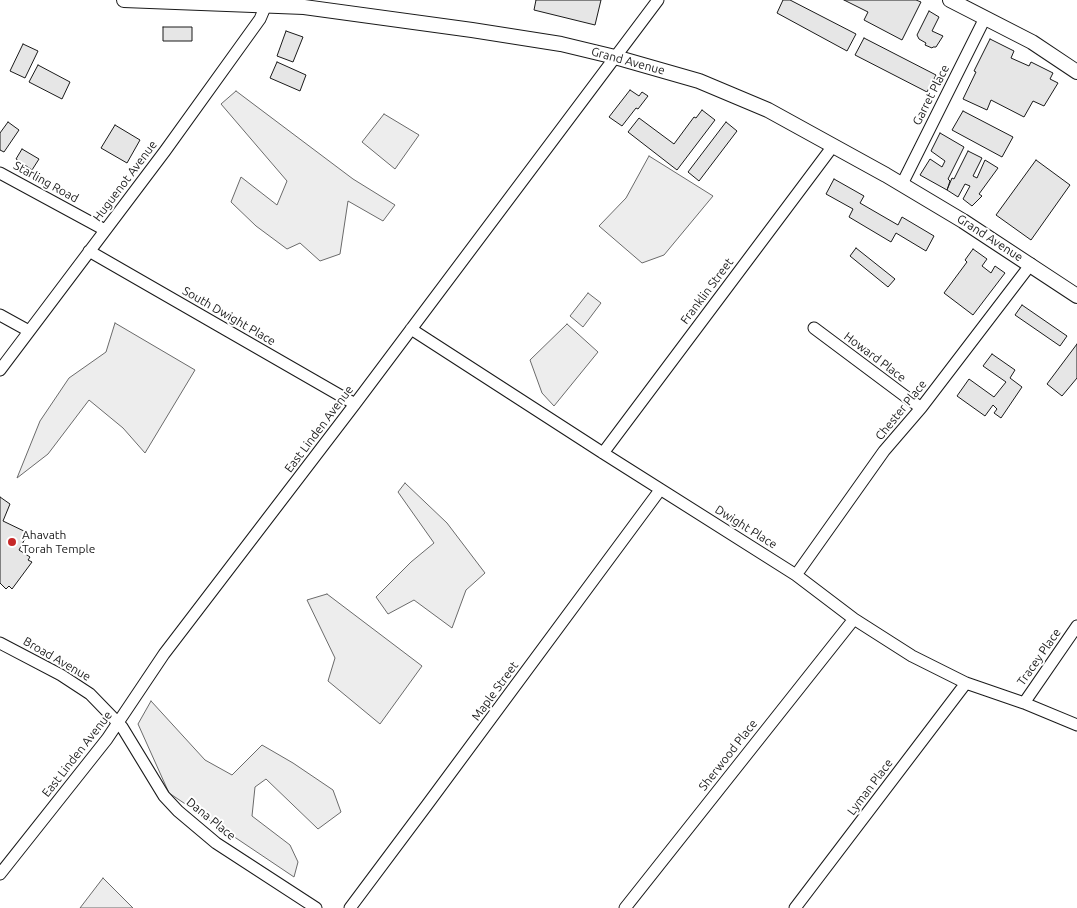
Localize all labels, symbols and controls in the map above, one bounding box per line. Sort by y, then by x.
street label: Grand Avenue [590,44,666,78]
street label: Garret Place [910,62,952,128]
street label: Huguenot Avenue [90,138,160,224]
street label: Starling Road [11,158,81,206]
street label: Grand Avenue [954,211,1026,265]
street label: Franklin Street [678,255,736,327]
street label: South Dwight Place [180,283,278,349]
street label: Howard Place [841,329,909,385]
street label: Chester Place [872,377,930,443]
street label: East Linden Avenue [282,383,356,475]
street label: Dwight Place [712,502,780,552]
place label: Ahavath Torah Temple [22,528,95,556]
marker: Ahavath Torah Temple [6,536,18,548]
street label: Tracey Place [1014,626,1064,688]
street label: Broad Avenue [21,634,93,684]
street label: Maple Street [469,659,521,723]
street label: East Linden Avenue [39,708,115,800]
street label: Sherwood Place [696,717,760,793]
street label: Lyman Place [844,756,896,818]
street label: Dana Place [184,795,238,843]

